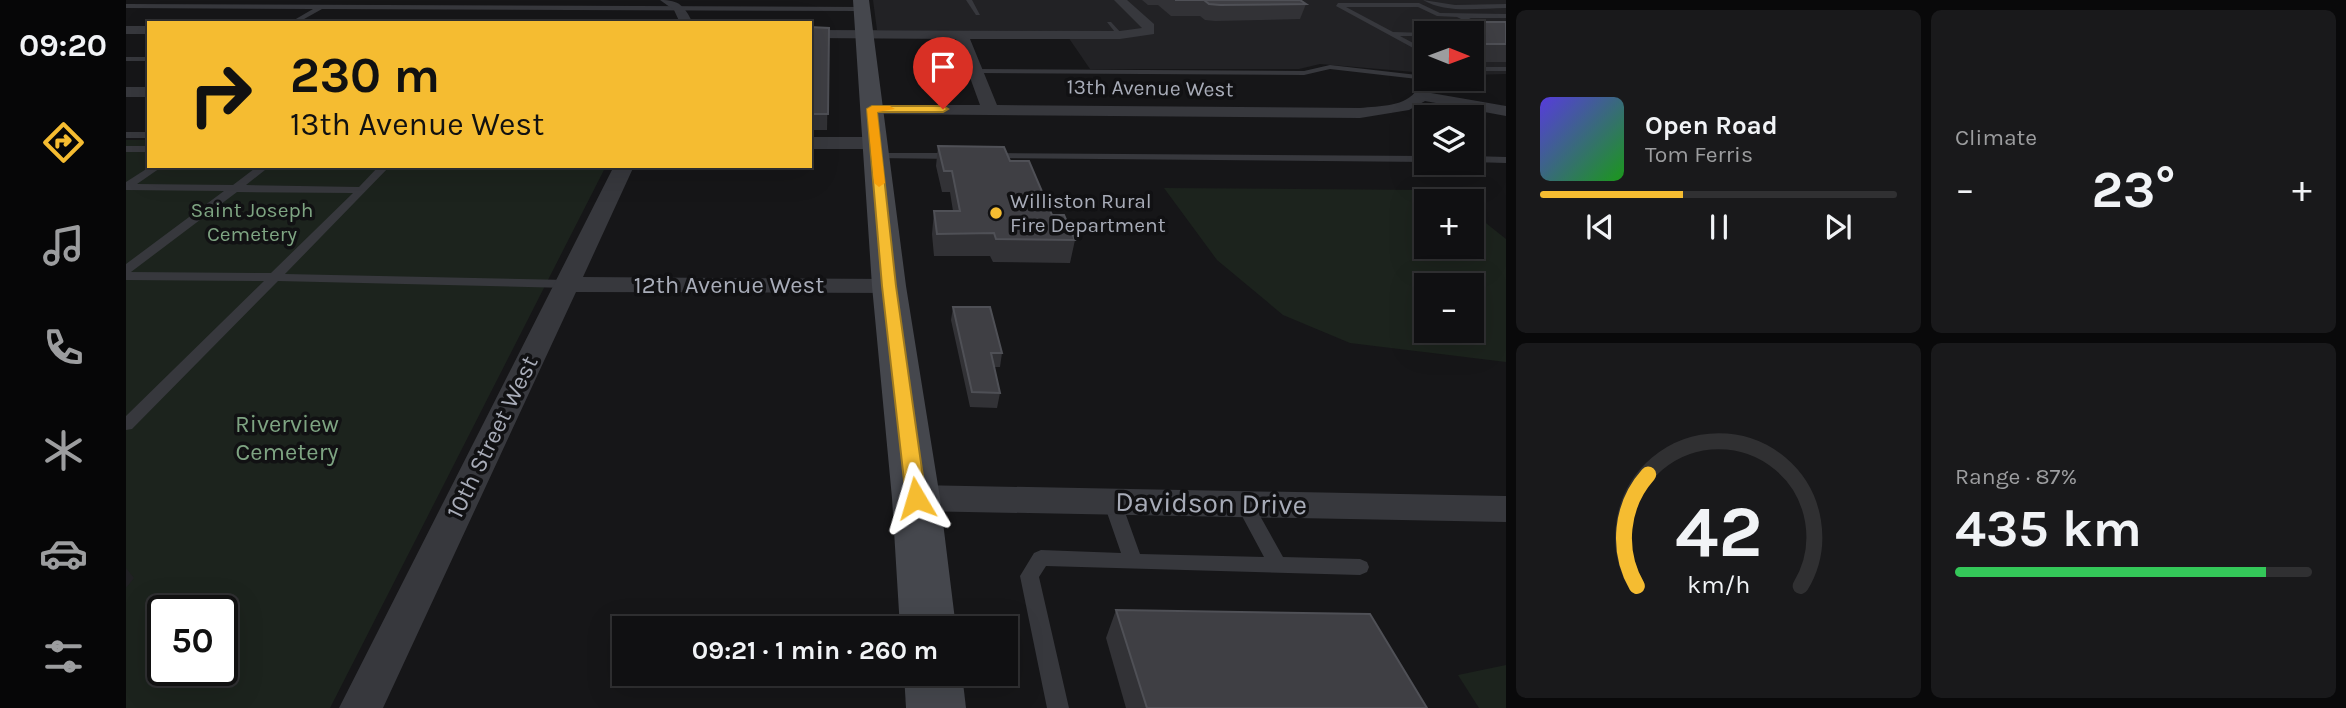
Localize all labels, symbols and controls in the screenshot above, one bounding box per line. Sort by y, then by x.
north arrow [1414,21,1484,91]
map controls [1414,21,1484,343]
text: 09:20 [19,27,107,64]
pin [913,37,973,109]
text: 230 m [290,47,440,104]
icon: arrive [924,48,962,86]
icon: right [175,49,266,140]
street label: 13th Avenue West [1066,75,1234,101]
button: layers [1414,105,1484,175]
text: 13th Avenue West [290,106,544,143]
text: Open Road [1645,110,1778,141]
icon: directions [39,118,88,167]
text: Climate [1955,124,2037,151]
text: Tom Ferris [1645,141,1753,168]
text: 23° [2091,159,2176,220]
text: − [1955,167,1975,212]
text: + [2292,167,2312,212]
place label: Williston Rural Fire Department [1010,189,1166,237]
button: + [1414,189,1484,259]
park label: Saint Joseph Cemetery [191,198,313,246]
marker: Williston Rural Fire Department [988,205,1004,221]
icon: previous [1581,208,1619,246]
icon: pause [1700,208,1738,246]
icon: next [1819,208,1857,246]
icon: music [39,221,88,270]
street label: 12th Avenue West [634,271,824,299]
button: − [1414,273,1484,343]
icon: phone [39,323,88,372]
street label: 10th Street West [440,351,544,523]
park label: Riverview Cemetery [235,410,339,466]
icon: climate [39,426,88,475]
position arrow [879,461,953,535]
text: Range · 87% [1955,463,2077,490]
street label: Davidson Drive [1115,485,1307,521]
text: 42 [1675,490,1762,575]
text: 435 km [1955,498,2142,559]
icon: car [39,529,88,578]
text: km/h [1687,570,1750,599]
speed limit sign: 50 [147,595,238,686]
icon: filters [39,632,88,681]
text: 09:21 · 1 min · 260 m [692,635,938,666]

